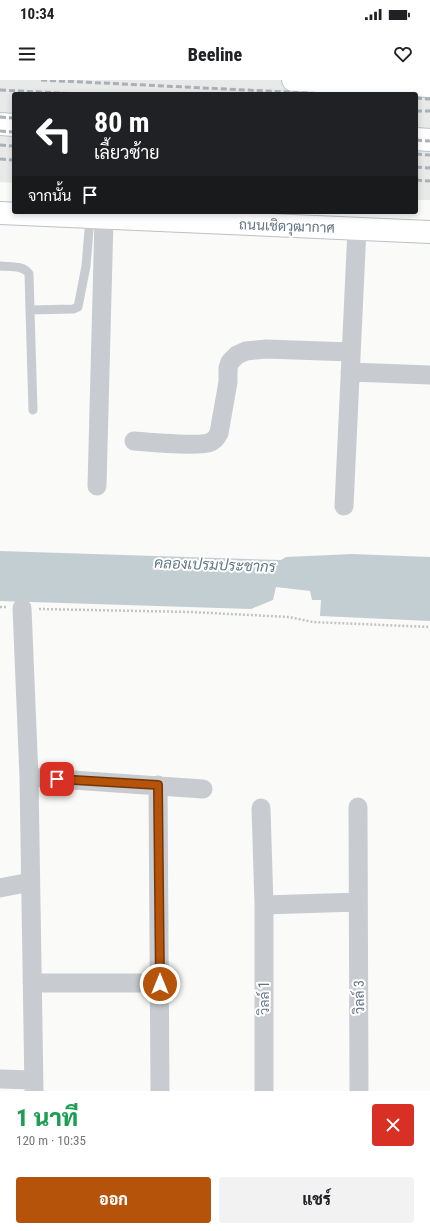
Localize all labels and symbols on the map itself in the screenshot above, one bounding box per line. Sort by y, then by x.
street label: ถนนเชิดวุฒากาศ [239,216,335,238]
water label: คลองเปรมประชากร [154,554,277,576]
pin [40,762,74,796]
position arrow [139,963,181,1005]
street label: วิลล์ 3 [350,980,367,1015]
street label: วิลล์ 1 [255,981,272,1016]

